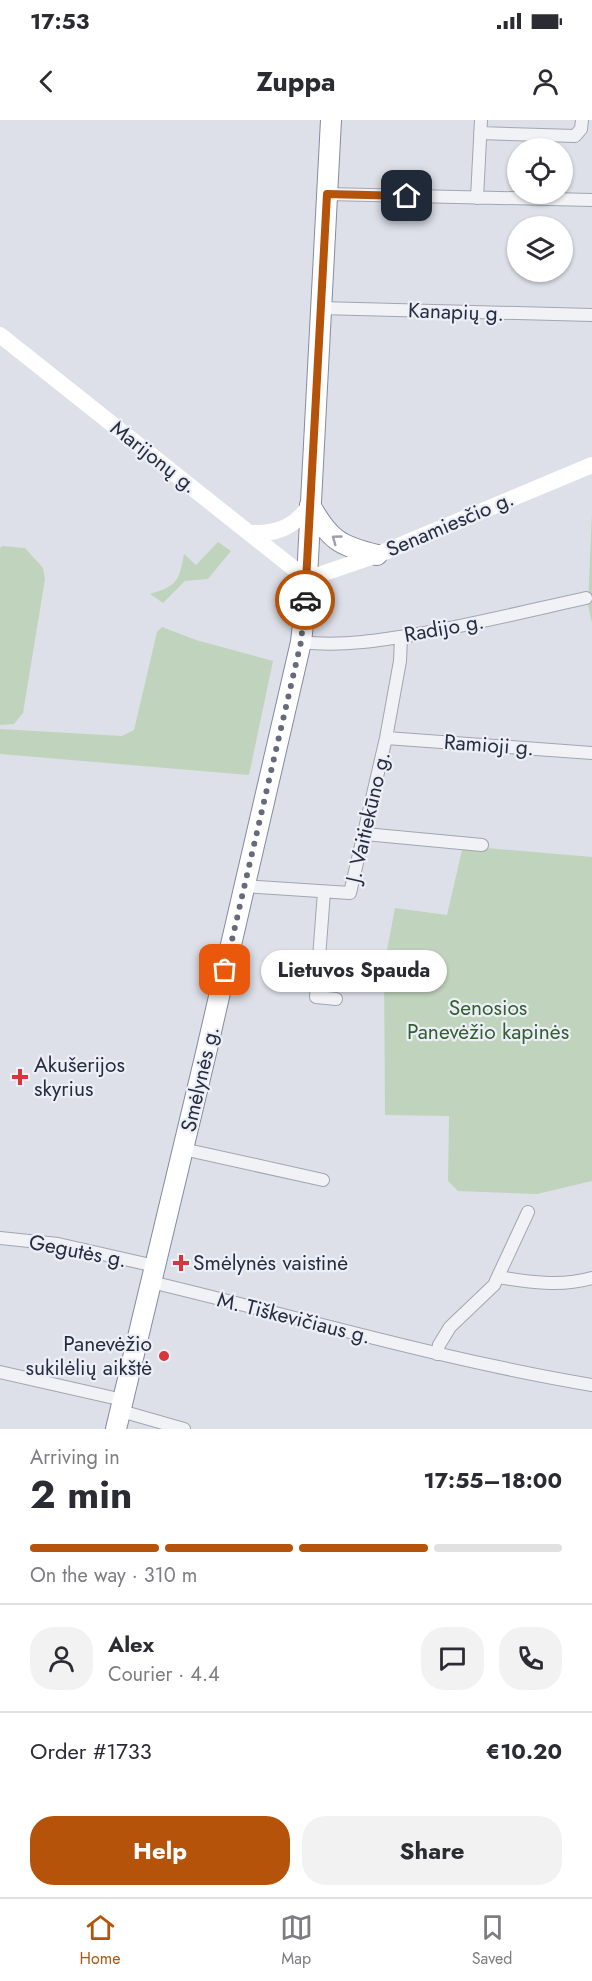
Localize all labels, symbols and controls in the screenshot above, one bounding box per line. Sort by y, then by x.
text: 17:53 [30,5,89,37]
text: Zuppa [256,62,336,101]
icon: back [30,65,63,98]
icon: person [529,65,562,98]
map controls [507,138,573,282]
button: locate [507,138,573,204]
pin [381,170,432,221]
icon: home [390,179,423,212]
button: layers [507,216,573,282]
street label: Kanapių g. [407,295,505,329]
street label: Marijonų g. [104,413,204,501]
street label: Senamiesčio g. [381,484,519,564]
one-way arrow [332,536,343,547]
courier [275,570,335,630]
icon: car [289,584,322,617]
street label: Radijo g. [402,606,486,650]
street label: Ramioji g. [443,727,535,763]
street label: J. Vaitiekūno g. [338,749,398,888]
pin [199,944,250,995]
callout: Lietuvos Spauda [261,949,447,991]
icon: bag [208,953,241,986]
text: Lietuvos Spauda [278,956,430,985]
park label: Senosios Panevėžio kapinės [407,993,569,1047]
street label: Smėlynės g. [173,1023,227,1135]
place label: Akušerijos skyrius [34,1050,125,1104]
marker: Akušerijos skyrius [11,1068,29,1086]
street label: Gegutės g. [27,1227,129,1275]
place label: Smėlynės vaistinė [193,1248,348,1278]
marker: Smėlynės vaistinė [174,1256,188,1270]
street label: M. Tiškevičiaus g. [214,1284,374,1352]
place label: Panevėžio sukilėlių aikštė [25,1329,152,1383]
marker: Panevėžio sukilėlių aikštė [157,1349,171,1363]
text: Arriving in [30,1443,120,1472]
text: 17:55–18:00 [424,1464,562,1496]
text: 2 min [30,1466,132,1523]
text: On the way · 310 m [30,1561,197,1590]
button: person [30,1627,93,1690]
button: chat [421,1627,484,1690]
button: phone [499,1627,562,1690]
text: Alex [108,1628,154,1660]
text: Courier · 4.4 [108,1660,220,1689]
text: Order #1733 [30,1735,152,1767]
text: €10.20 [486,1735,562,1767]
button: Help [30,1816,290,1885]
button: Share [302,1816,562,1885]
tab: Home [80,1911,120,1970]
tab: Map [280,1911,313,1970]
tab: Saved [472,1911,512,1970]

